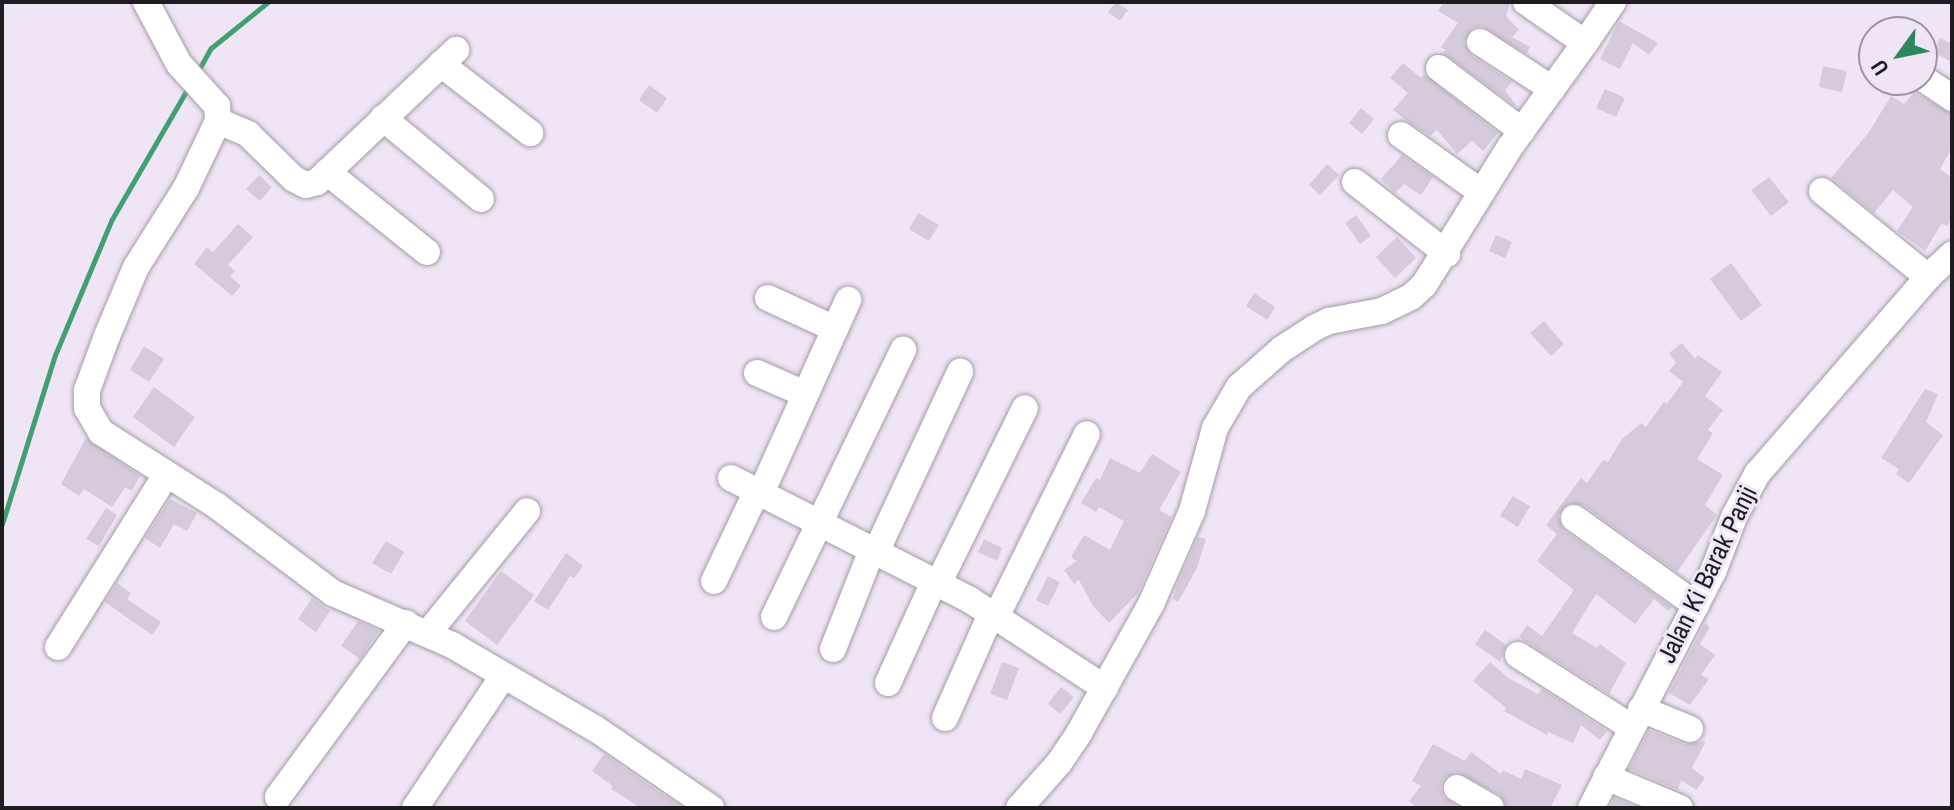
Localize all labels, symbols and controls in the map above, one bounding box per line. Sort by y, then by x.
north arrow [1858,16,1938,96]
text: U [1863,54,1896,82]
street label: Jalan Ki Barak Panji [1651,480,1763,668]

